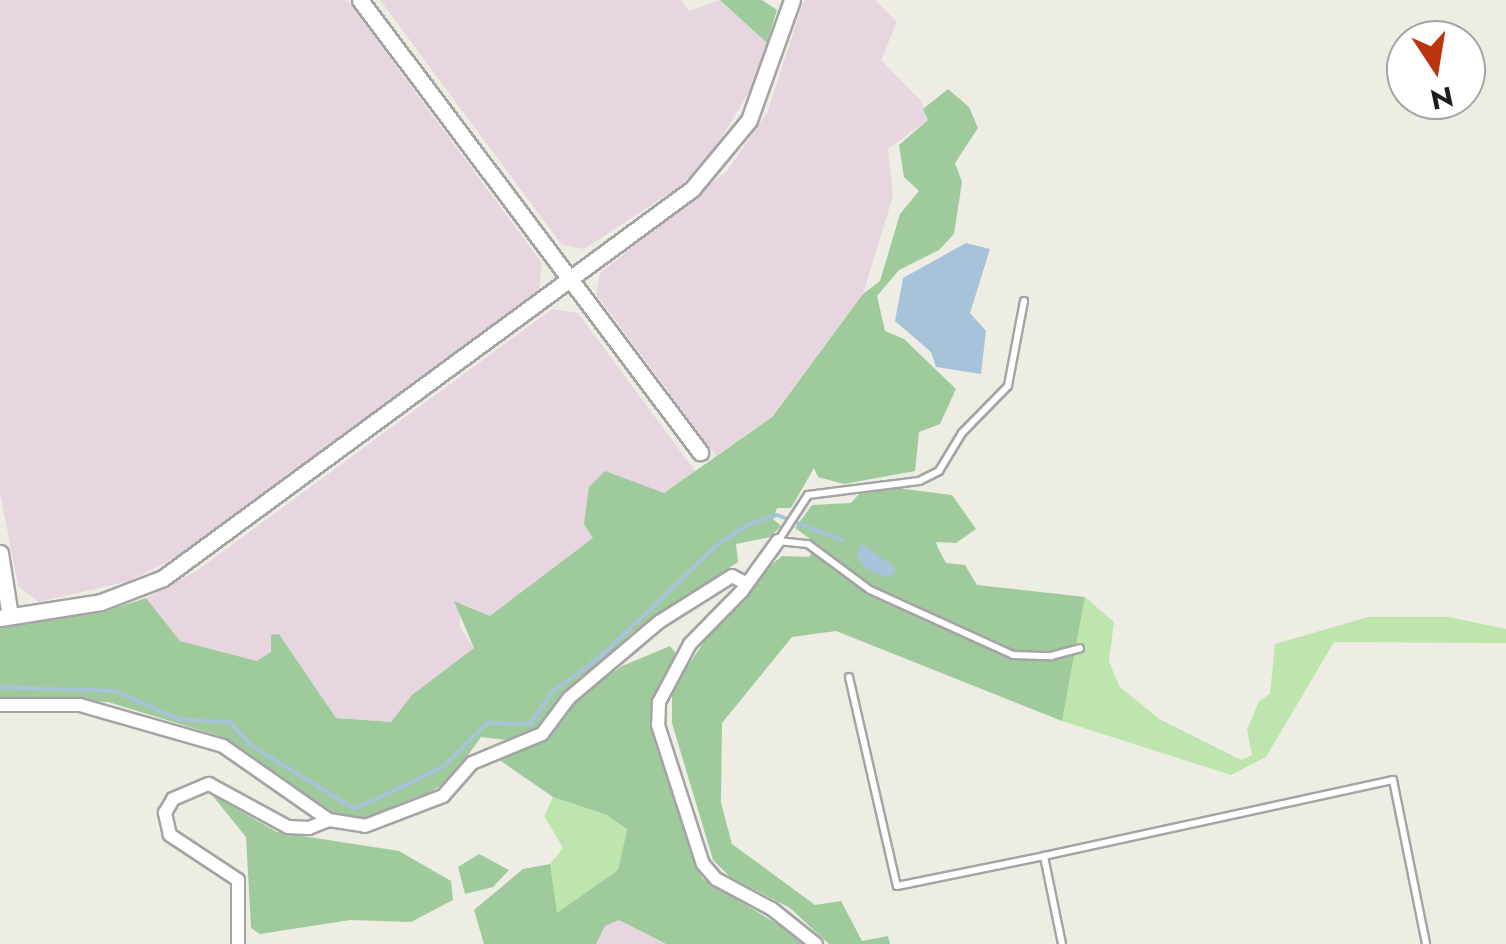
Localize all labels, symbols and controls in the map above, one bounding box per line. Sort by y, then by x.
north arrow [1386,20,1486,120]
text: N [1427,76,1457,120]

